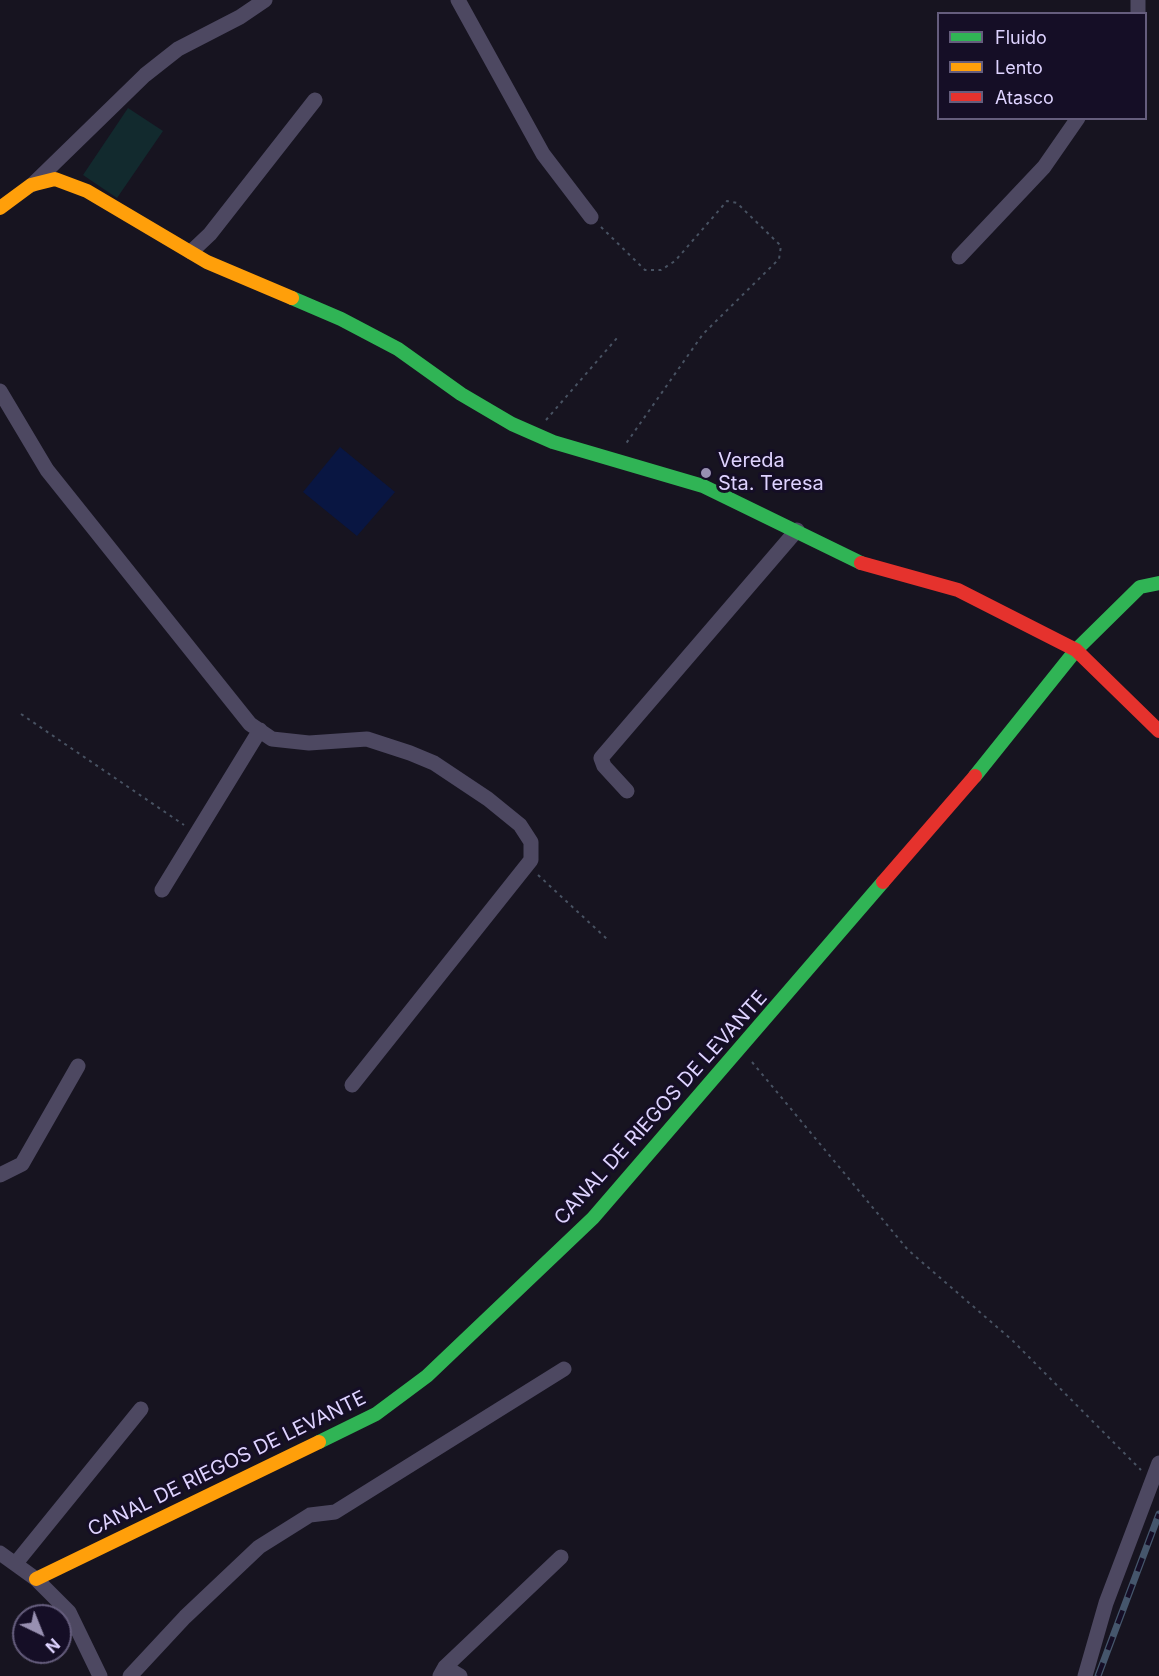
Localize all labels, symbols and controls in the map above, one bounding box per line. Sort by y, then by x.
legend [937,12,1147,120]
text: Fluido [995,27,1047,48]
text: Lento [995,57,1043,78]
text: Atasco [995,87,1054,108]
place label: Vereda Sta. Teresa [718,449,824,496]
marker: Vereda Sta. Teresa [699,466,713,480]
street label: CANAL DE RIEGOS DE LEVANTE [550,986,772,1230]
street label: CANAL DE RIEGOS DE LEVANTE [84,1386,370,1542]
north arrow [12,1604,72,1664]
text: N [42,1634,64,1657]

